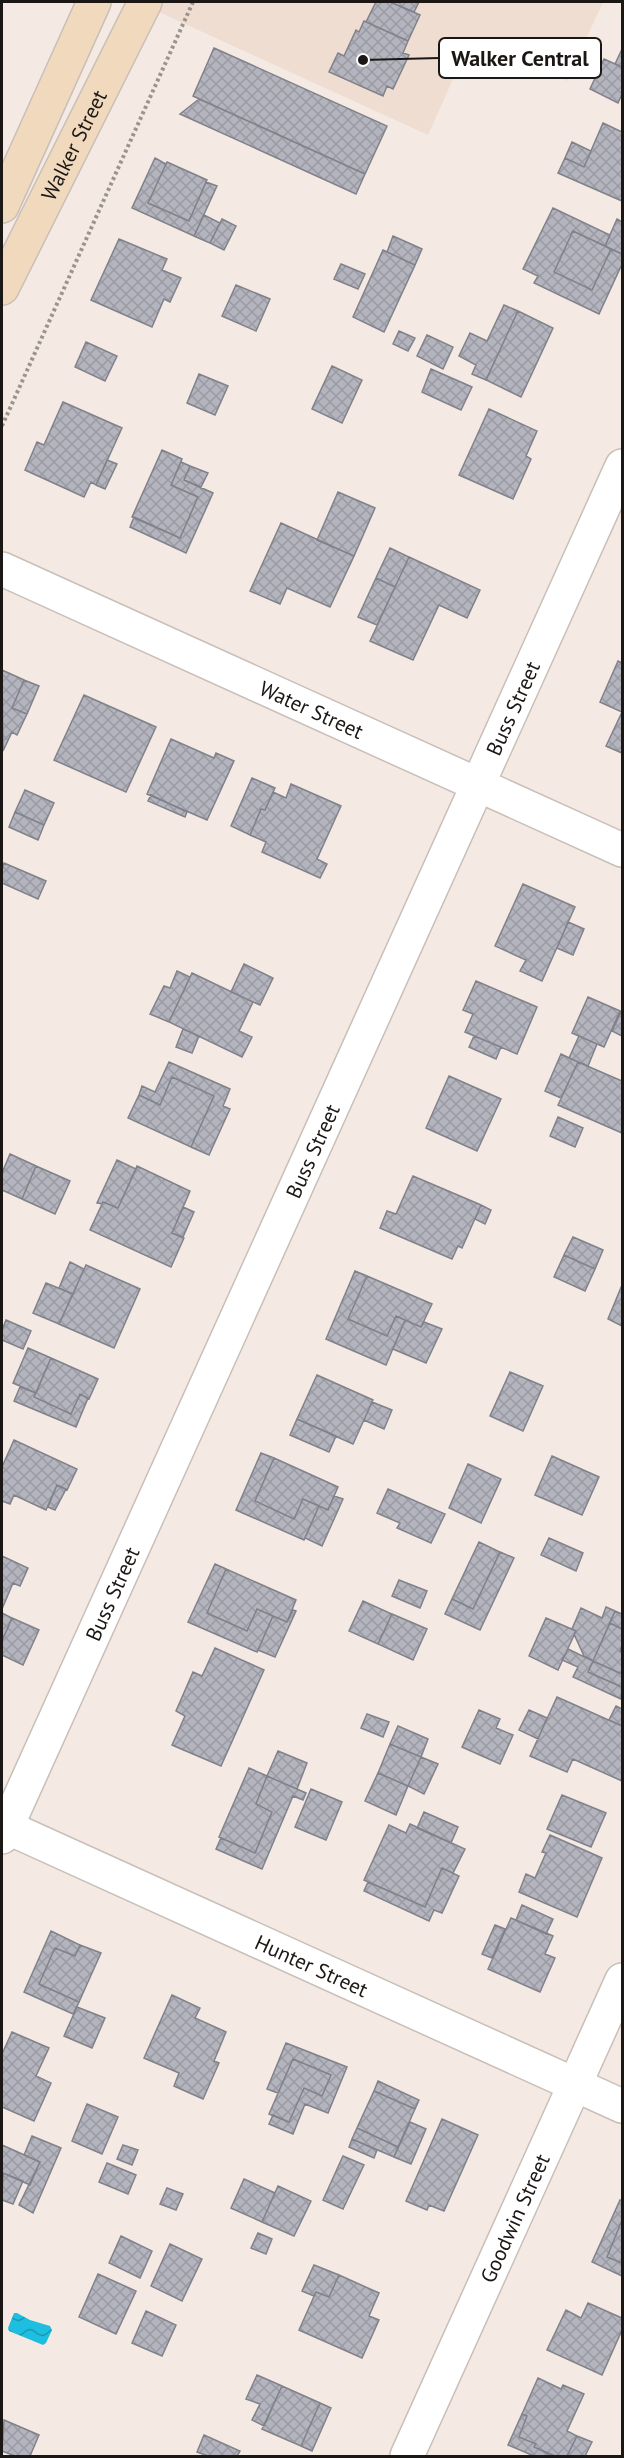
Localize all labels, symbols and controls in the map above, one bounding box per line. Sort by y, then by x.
callout: Walker Central [439,38,601,78]
text: Walker Central [451,44,589,72]
street label: Walker Street [35,85,112,205]
street label: Buss Street [480,657,546,759]
street label: Water Street [256,674,368,745]
street label: Buss Street [279,1100,345,1202]
street label: Buss Street [79,1542,145,1645]
street label: Hunter Street [251,1928,372,2003]
street label: Goodwin Street [474,2149,555,2287]

